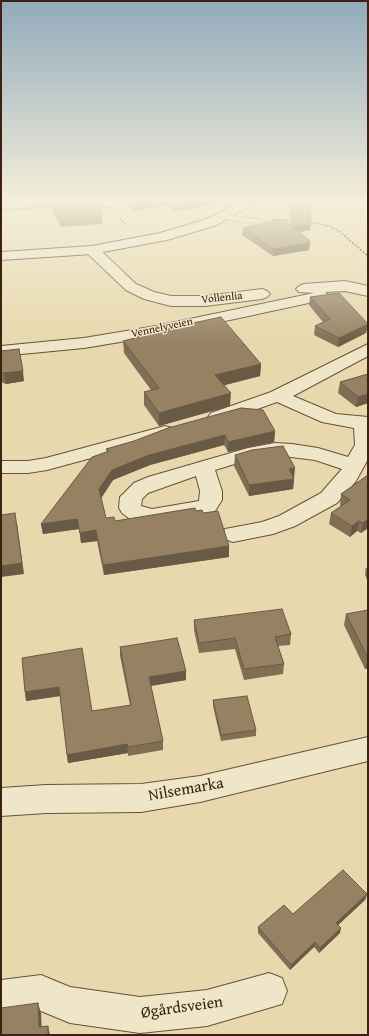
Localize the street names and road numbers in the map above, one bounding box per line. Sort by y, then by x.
street label: Vollenlia [201,289,243,307]
street label: Vennelyveien [130,315,194,341]
street label: Nilsemarka [147,774,225,806]
street label: Øgårdsveien [140,993,224,1023]

